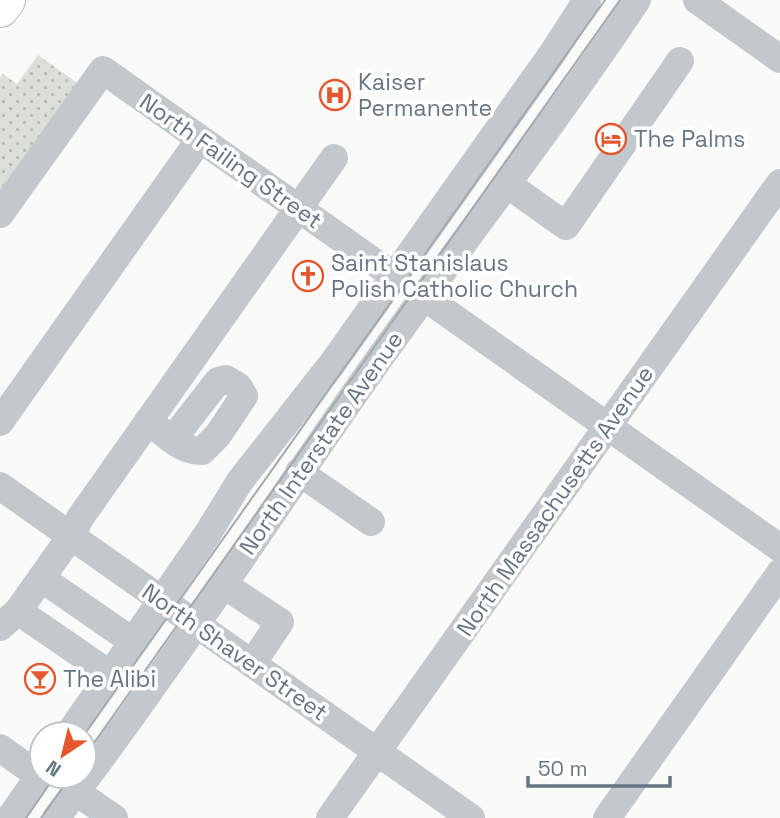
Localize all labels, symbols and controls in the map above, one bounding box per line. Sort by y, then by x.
place label: Kaiser Permanente [358,67,492,123]
hospital icon: Kaiser Permanente [318,78,352,112]
street label: North Failing Street [134,87,328,235]
hotel icon: The Palms [594,122,628,156]
place label: The Palms [634,124,745,154]
place label: Saint Stanislaus Polish Catholic Church [331,248,578,304]
church icon: Saint Stanislaus Polish Catholic Church [291,259,325,293]
street label: North Interstate Avenue [232,326,410,560]
street label: North Massachusetts Avenue [450,360,660,642]
street label: North Shaver Street [136,577,334,727]
bar icon: The Alibi [23,662,57,696]
place label: The Alibi [63,664,156,694]
north arrow [28,720,98,790]
scale bar [528,744,670,788]
text: N [41,755,66,782]
text: 50 m [538,755,588,782]

